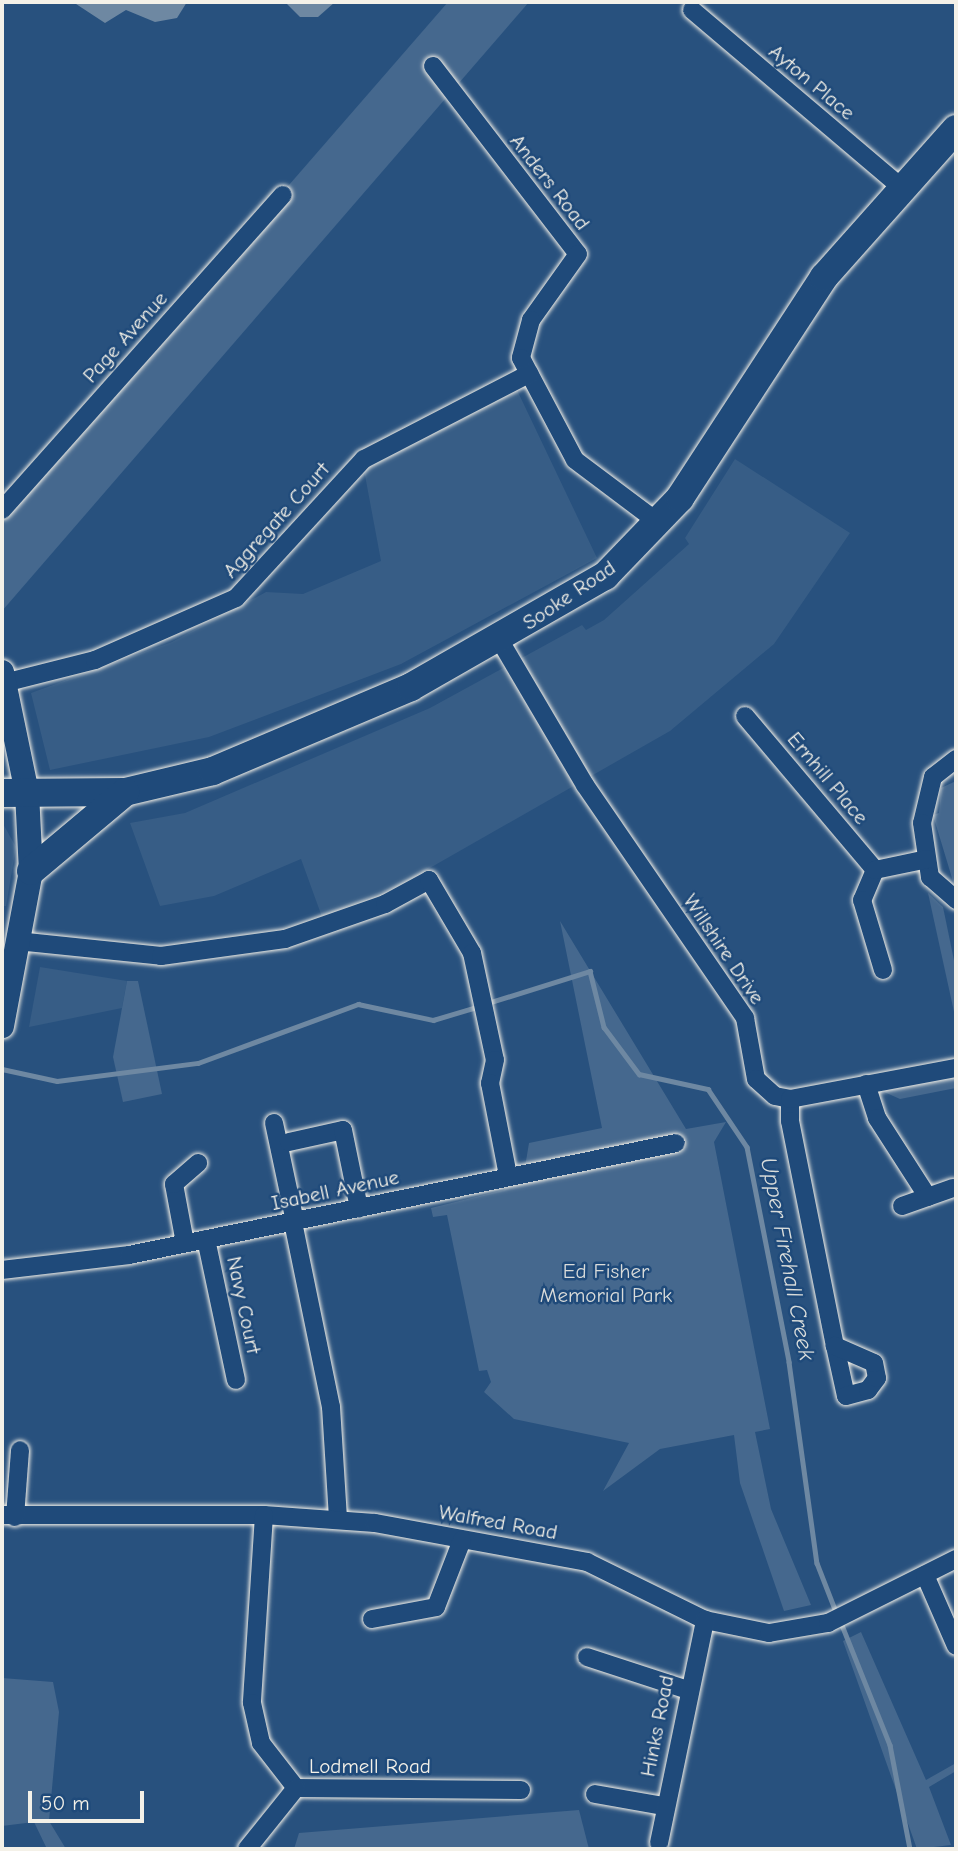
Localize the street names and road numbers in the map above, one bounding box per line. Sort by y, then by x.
street label: Ayton Place [764,39,860,125]
street label: Anders Road [505,129,595,235]
street label: Page Avenue [77,286,173,388]
street label: Aggregate Court [217,457,335,583]
street label: Sooke Road [518,555,620,635]
street label: Ernhill Place [782,727,874,829]
street label: Willshire Drive [678,889,770,1009]
street label: Isabell Avenue [269,1164,401,1216]
street label: Navy Court [221,1254,267,1356]
street label: Walfred Road [437,1499,559,1545]
street label: Hinks Road [635,1673,679,1779]
street label: Lodmell Road [309,1753,431,1779]

